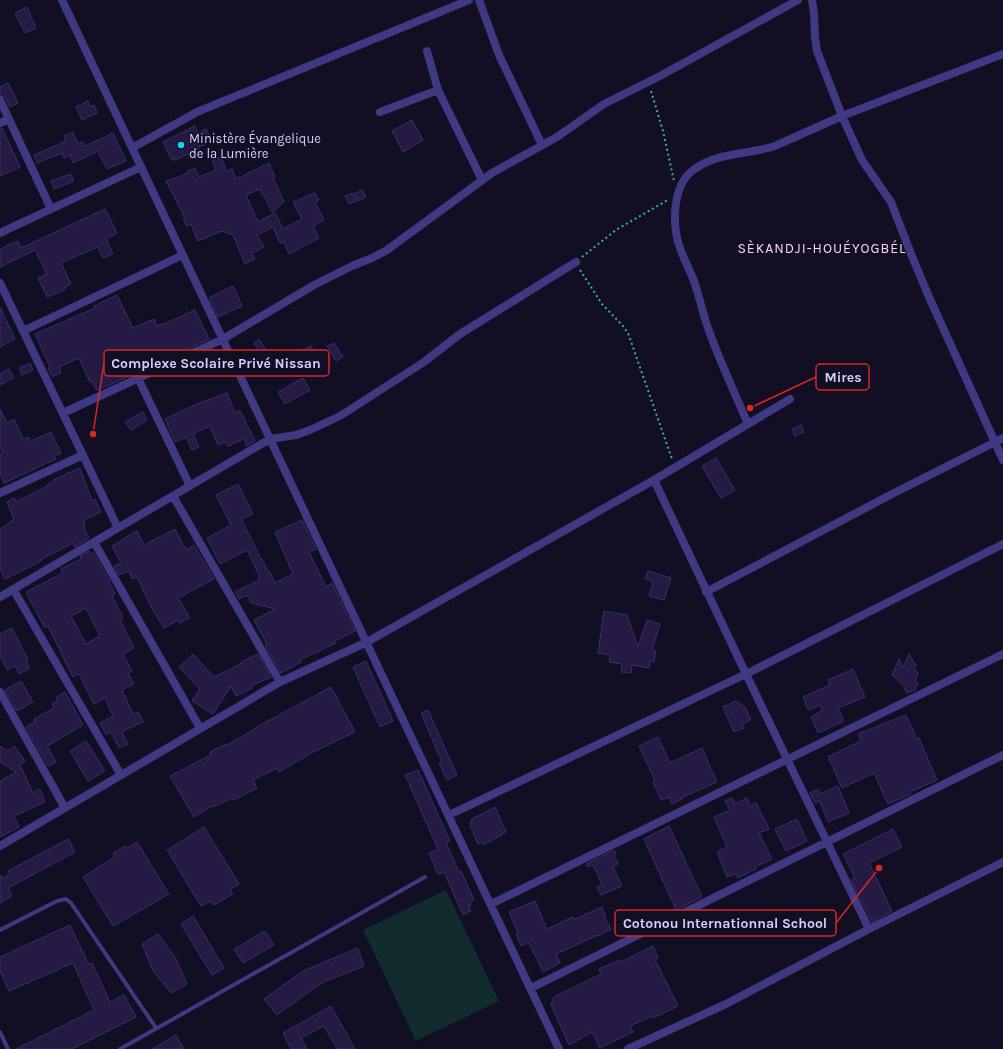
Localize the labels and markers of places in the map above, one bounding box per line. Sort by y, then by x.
place label: Ministère Évangelique de la Lumière [189,129,321,161]
marker: Ministère Évangelique de la Lumière [176,140,186,150]
callout: Complexe Scolaire Privé Nissan [104,350,329,376]
callout: Mires [816,364,869,390]
callout: Cotonou Internationnal School [615,910,836,936]

